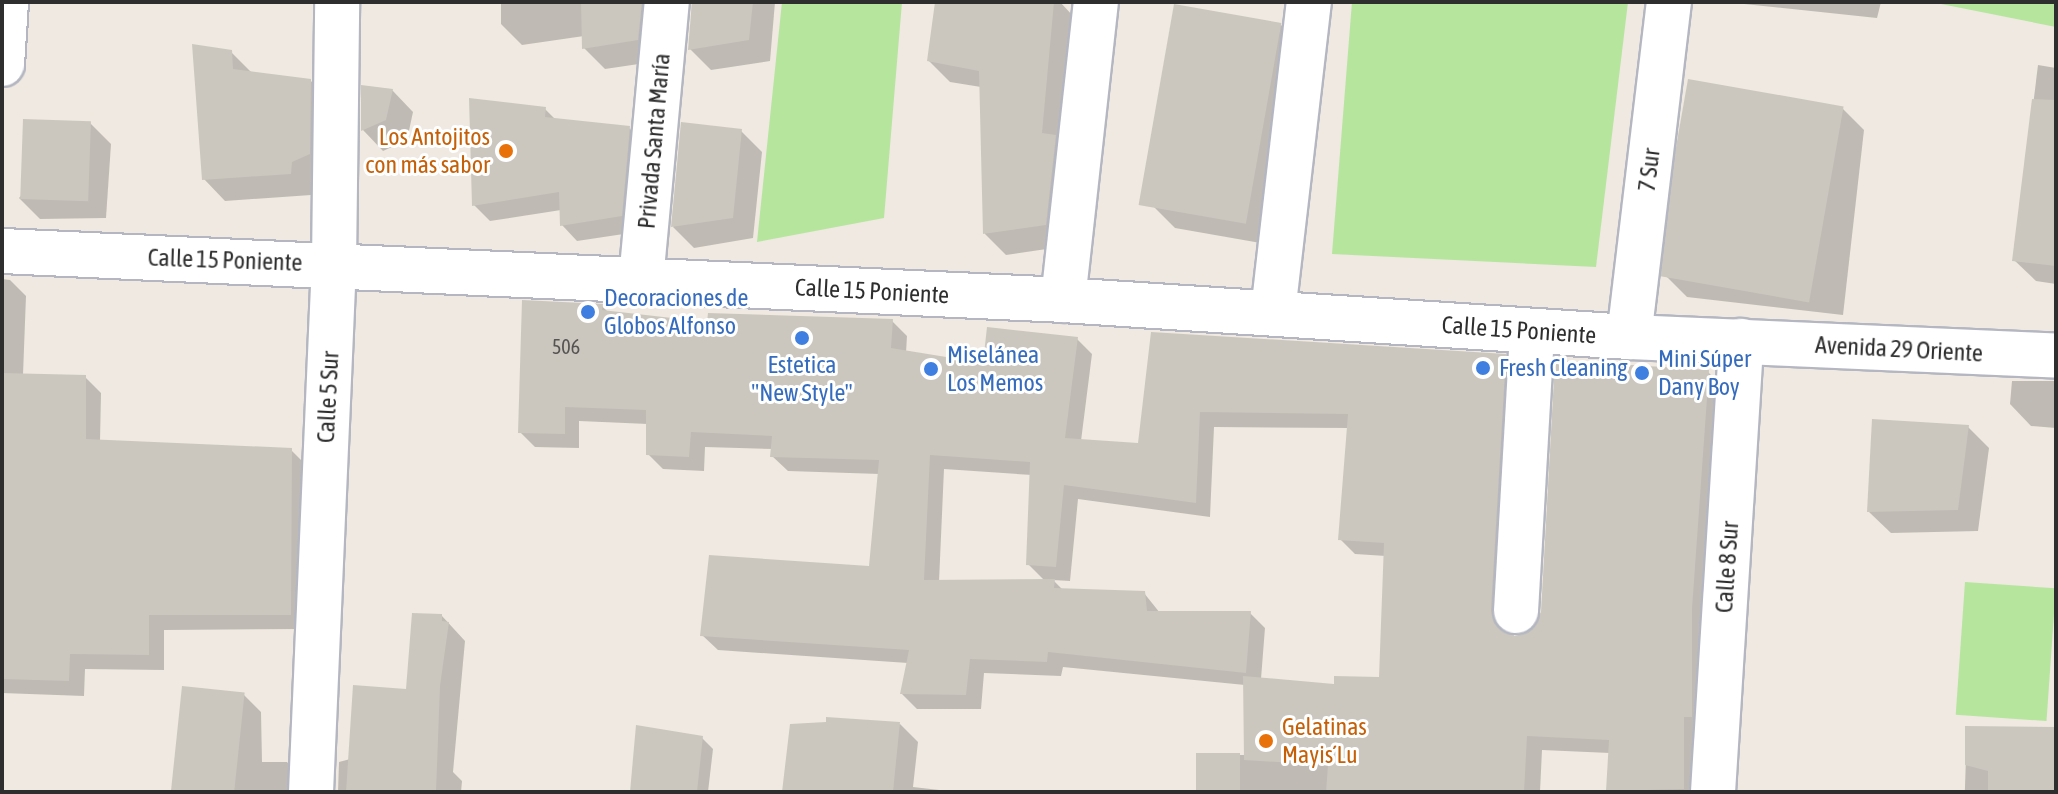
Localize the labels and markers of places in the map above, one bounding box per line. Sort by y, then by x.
place label: Los Antojitos con más sabor [365,123,490,179]
marker: Los Antojitos con más sabor [497,142,515,160]
place label: Decoraciones de Globos Alfonso [604,284,748,340]
marker: Decoraciones de Globos Alfonso [579,303,597,321]
marker: Estetica "New Style" [793,329,811,347]
place label: Miselánea Los Memos [947,341,1043,397]
place label: Mini Súper Dany Boy [1658,345,1751,401]
place label: Estetica "New Style" [751,351,853,407]
place label: Fresh Cleaning [1499,354,1628,382]
marker: Fresh Cleaning [1474,359,1492,377]
marker: Miselánea Los Memos [922,360,940,378]
marker: Mini Súper Dany Boy [1633,364,1651,382]
place label: Gelatinas Mayis´Lu [1282,713,1367,769]
marker: Gelatinas Mayis´Lu [1257,732,1275,750]

